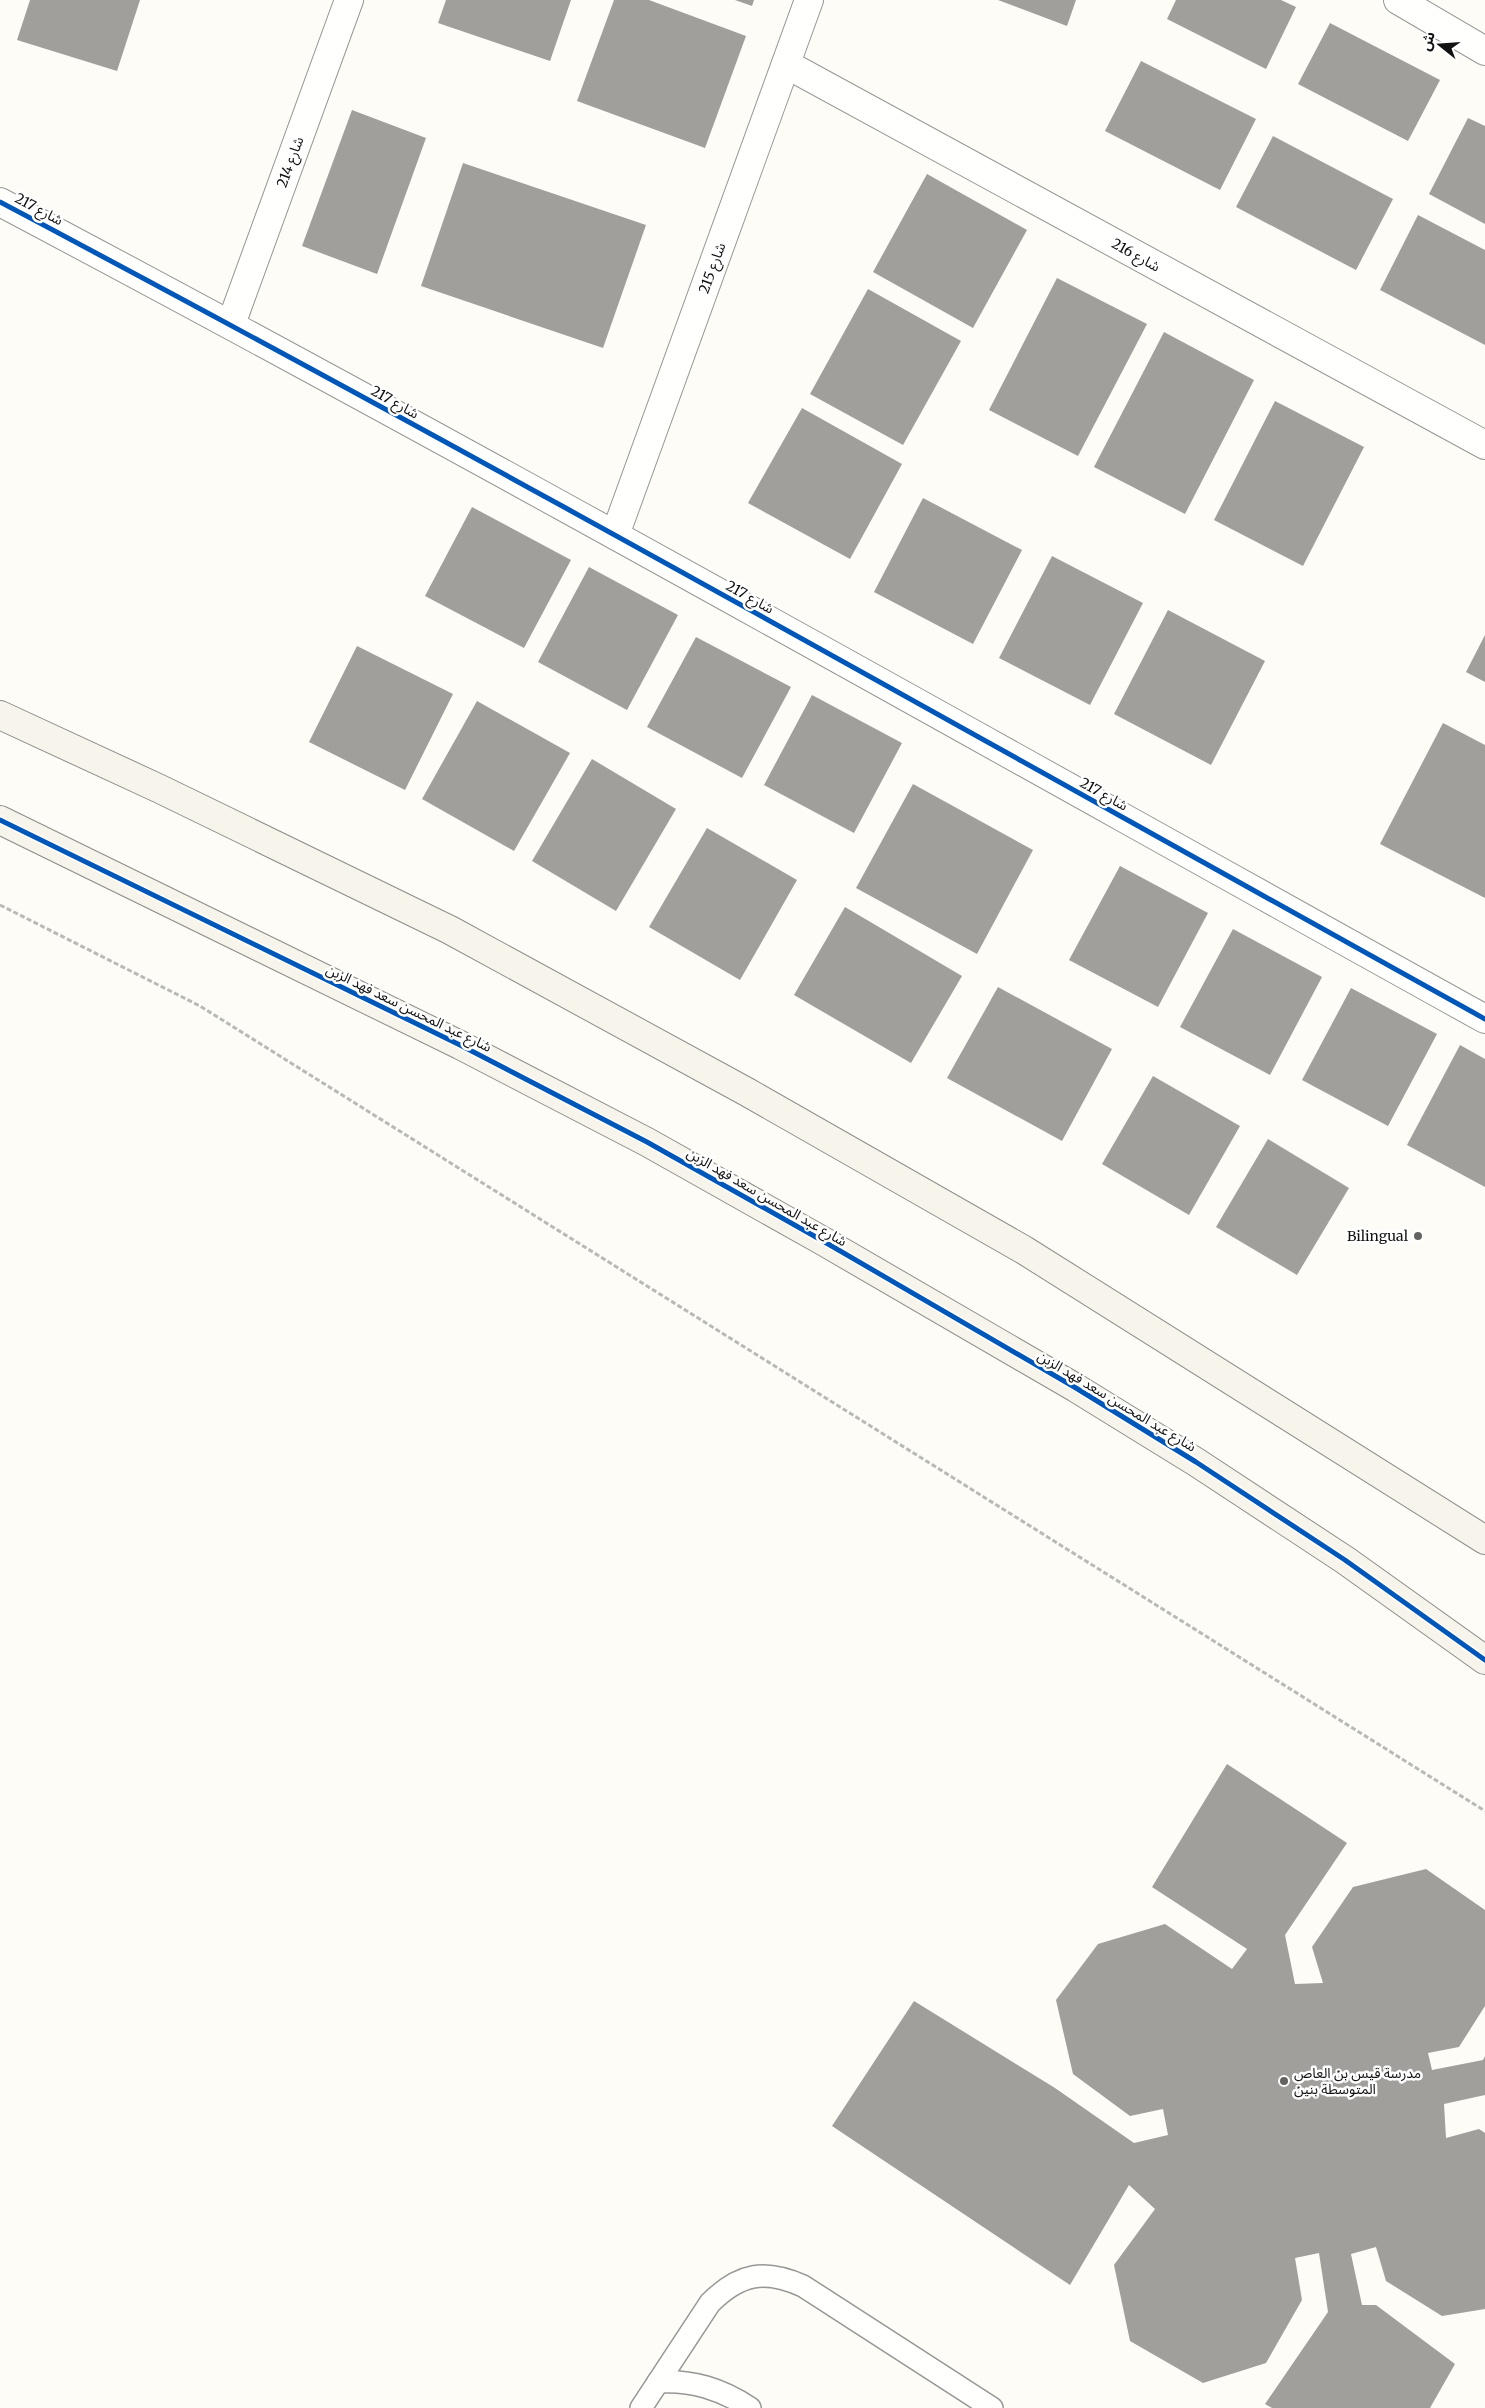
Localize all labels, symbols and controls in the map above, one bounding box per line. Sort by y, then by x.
north arrow [1415,20,1465,70]
text: ش [1416,29,1439,53]
street label: شارع 214 [273,134,309,190]
street label: شارع 217 [11,189,66,231]
street label: شارع 216 [1108,234,1163,277]
street label: شارع 215 [695,240,731,296]
street label: شارع 217 [367,382,422,424]
street label: شارع 217 [722,577,777,619]
street label: شارع 217 [1076,774,1131,816]
street label: شارع عبد المحسن سعد فهد الزبن [322,960,495,1058]
street label: شارع عبد المحسن سعد فهد الزبن [683,1144,850,1252]
place label: Bilingual [1347,1227,1409,1245]
marker: Bilingual [1412,1230,1424,1242]
street label: شارع عبد المحسن سعد فهد الزبن [1033,1346,1200,1457]
place label: مدرسة قيس بن العاص المتوسطة بنين [1294,2064,1421,2098]
marker: مدرسة قيس بن العاص المتوسطة بنين [1278,2075,1290,2087]

